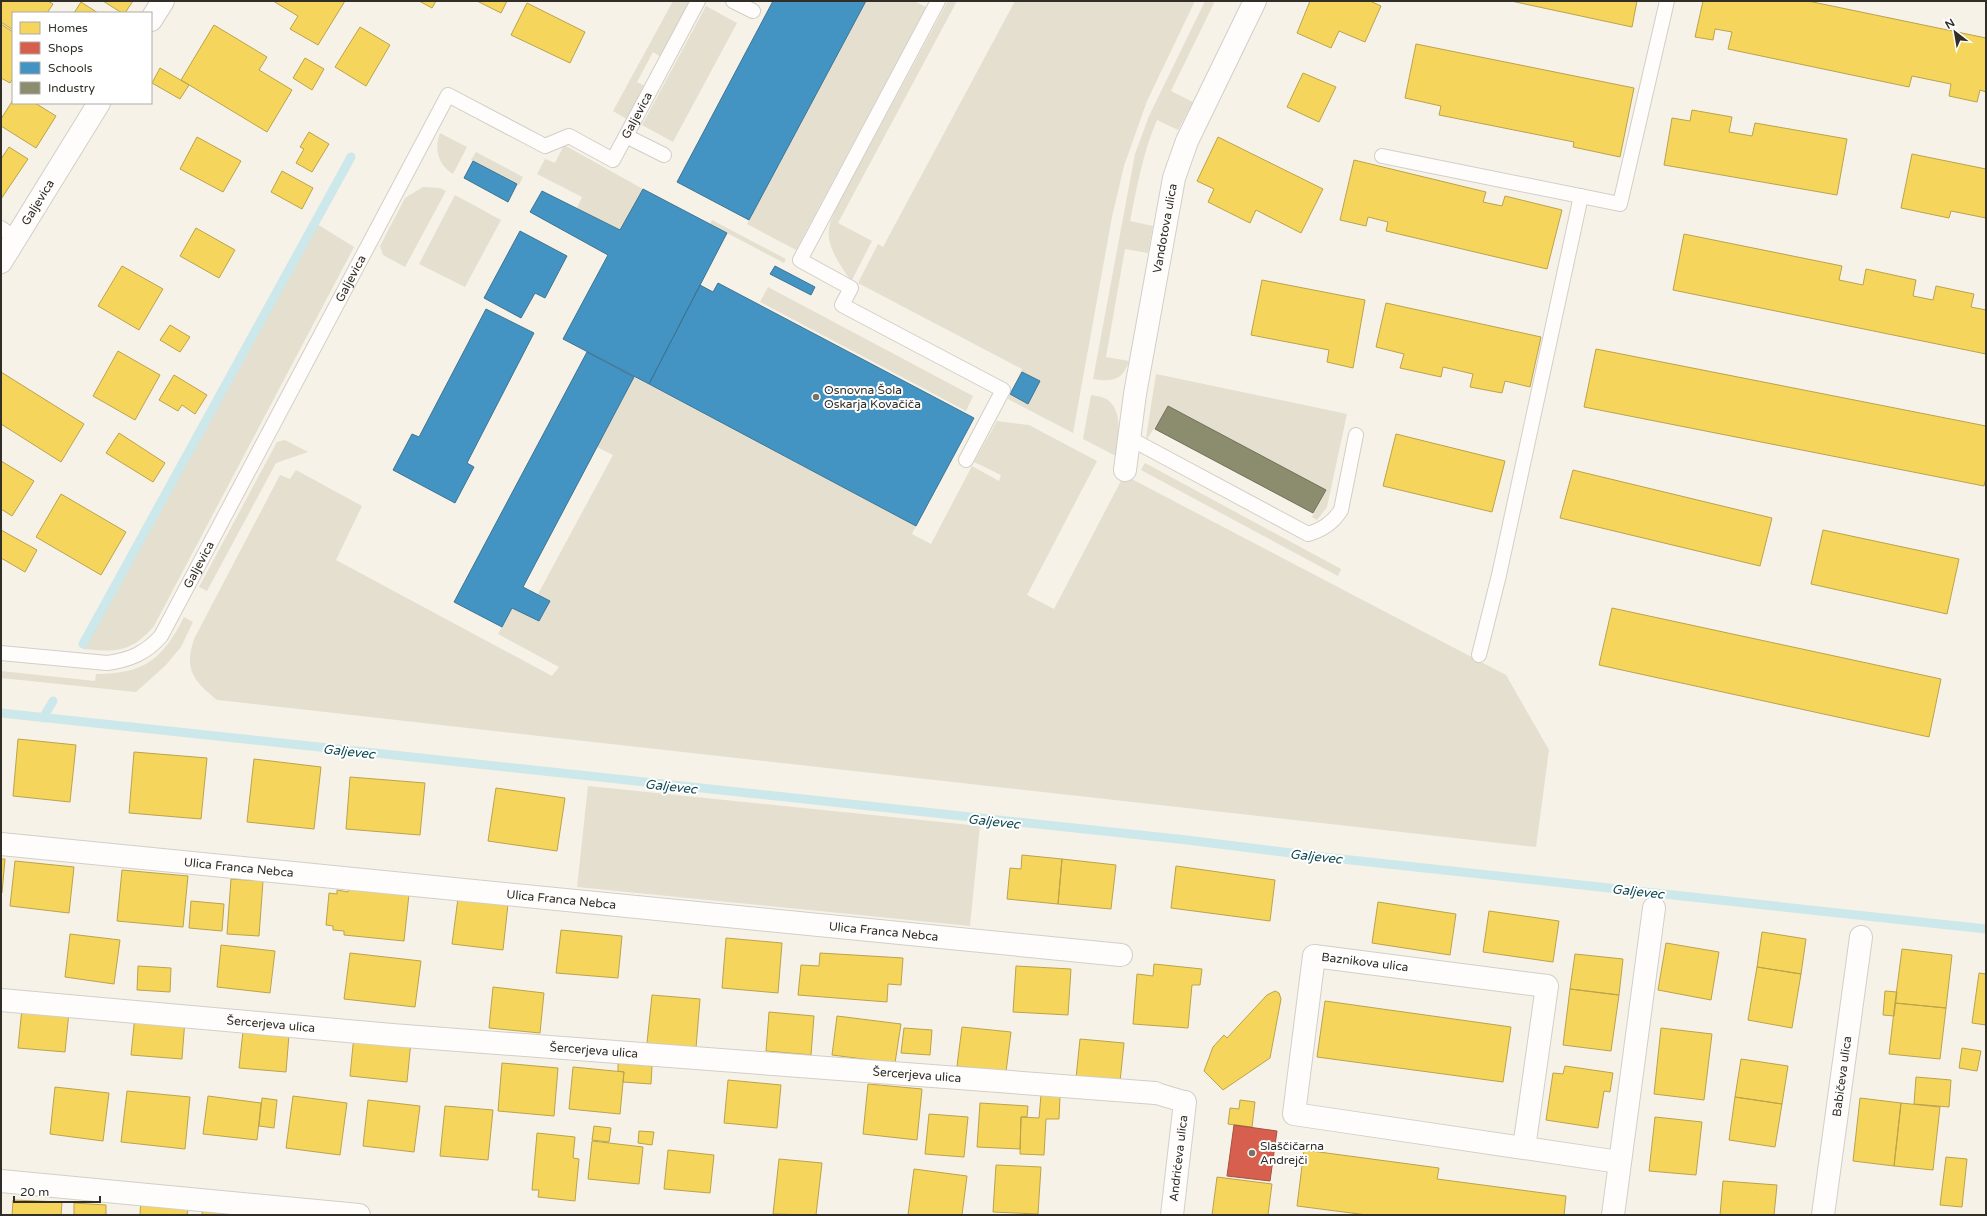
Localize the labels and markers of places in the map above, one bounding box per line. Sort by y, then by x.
place label: Osnovna Šola Oskarja Kovačiča [824,383,921,411]
marker: Osnovna Šola Oskarja Kovačiča [811,392,821,402]
place label: Slaščičarna Andrejči [1260,1139,1324,1167]
marker: Slaščičarna Andrejči [1247,1148,1257,1158]

